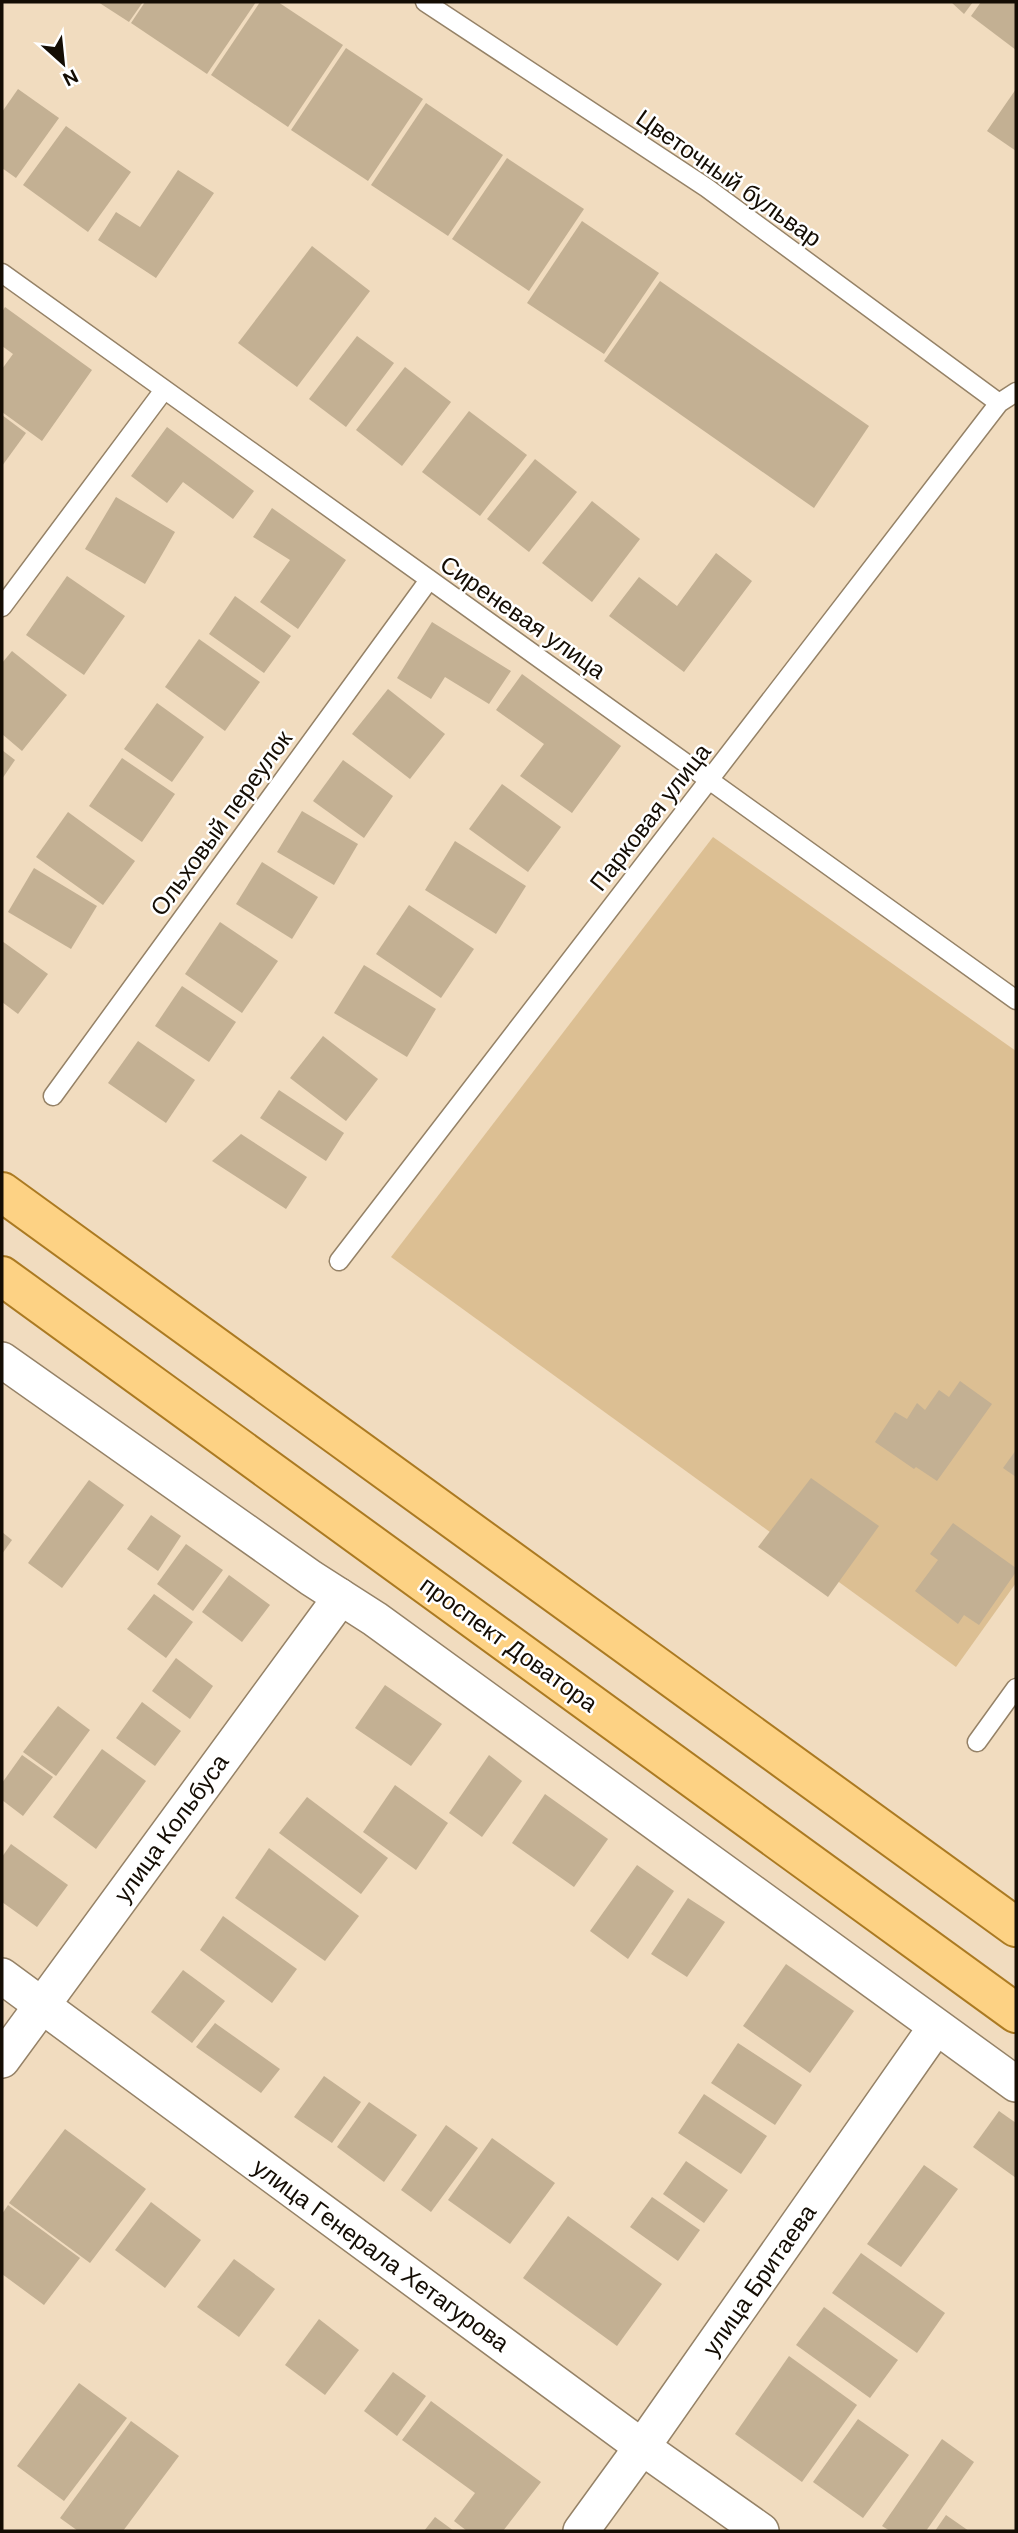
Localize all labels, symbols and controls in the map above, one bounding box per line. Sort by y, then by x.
north arrow [28,28,98,98]
text: N [59,63,82,92]
street label: Цветочный бульвар [630,102,828,254]
street label: Сиреневая улица [434,548,612,686]
street label: Ольховый переулок [143,724,299,922]
street label: Парковая улица [583,736,718,897]
street label: проспект Доватора [414,1569,604,1719]
street label: улица Кольбуса [107,1747,236,1908]
street label: улица Генерала Хетагурова [247,2151,516,2359]
street label: улица Бритаева [695,2198,823,2362]

